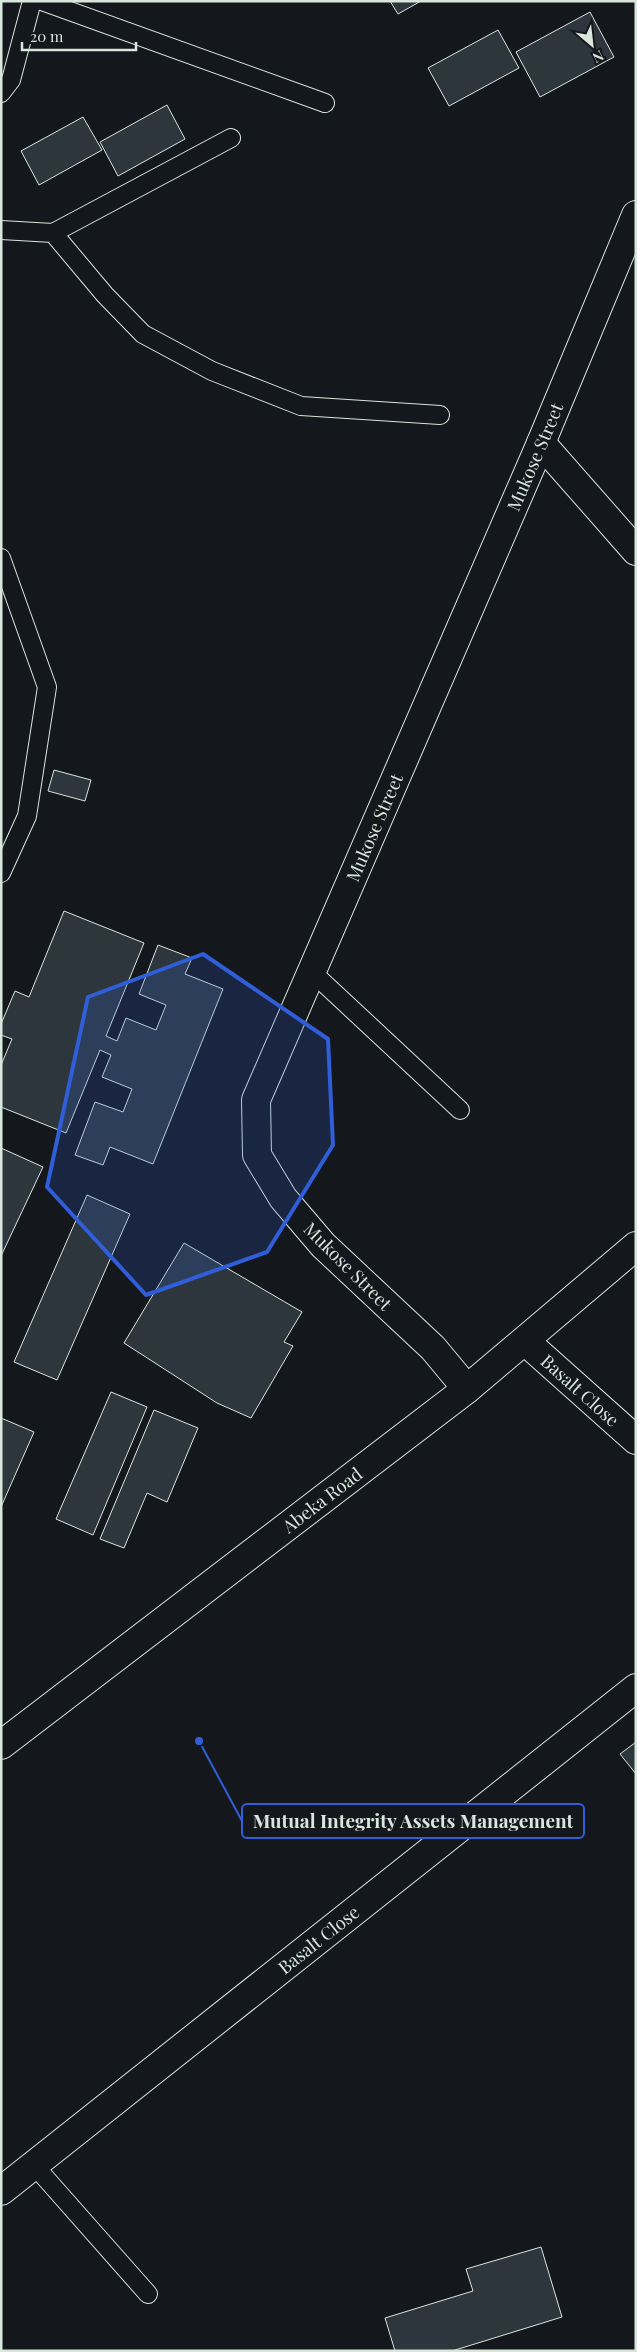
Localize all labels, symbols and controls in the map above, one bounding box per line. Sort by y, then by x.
scale bar [22,20,136,52]
north arrow [567,20,617,70]
text: 20 m [30,26,64,46]
text: N [589,46,607,68]
street label: Mukose Street [501,399,569,514]
street label: Mukose Street [340,769,408,885]
street label: Mukose Street [299,1217,398,1316]
street label: Basalt Close [536,1349,625,1432]
street label: Abeka Road [276,1461,367,1539]
callout: Mutual Integrity Assets Management [242,1804,584,1838]
text: Mutual Integrity Assets Management [253,1807,574,1833]
street label: Basalt Close [273,1900,364,1979]

